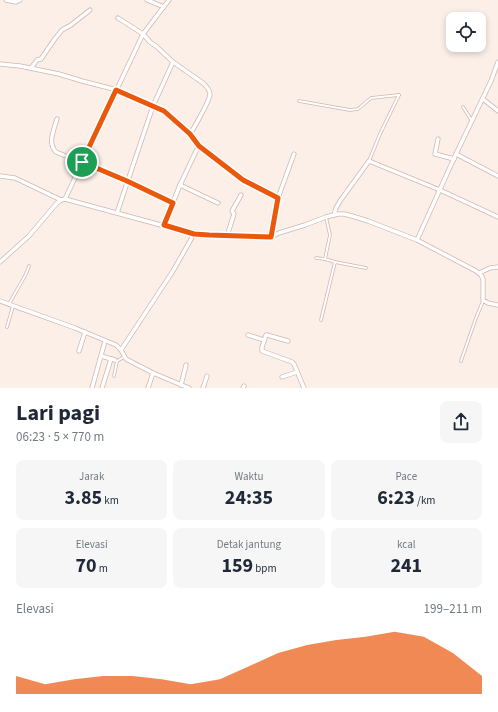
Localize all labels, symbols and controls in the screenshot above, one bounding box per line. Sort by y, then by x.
map controls [446,12,486,52]
button: locate [446,12,486,52]
pin [65,145,99,179]
icon: arrive [71,151,93,173]
text: Lari pagi [16,397,100,429]
button: share [440,401,482,443]
text: 06:23 · 5 × 770 m [16,428,104,446]
text: Jarak [79,469,104,484]
text: Waktu [235,469,263,484]
text: Pace [396,469,417,484]
text: 3.85 [64,484,102,512]
text: 24:35 [225,484,273,512]
text: 6:23 [377,484,415,512]
text: km [102,493,119,508]
text: /km [415,493,435,508]
text: Elevasi [76,537,108,552]
text: Detak jantung [217,537,281,552]
text: kcal [397,537,416,552]
text: 70 [75,552,97,580]
text: 159 [221,552,253,580]
text: 241 [390,552,422,580]
text: m [97,561,108,576]
text: bpm [253,561,277,576]
text: Elevasi [16,600,54,618]
text: 199–211 m [424,600,482,618]

